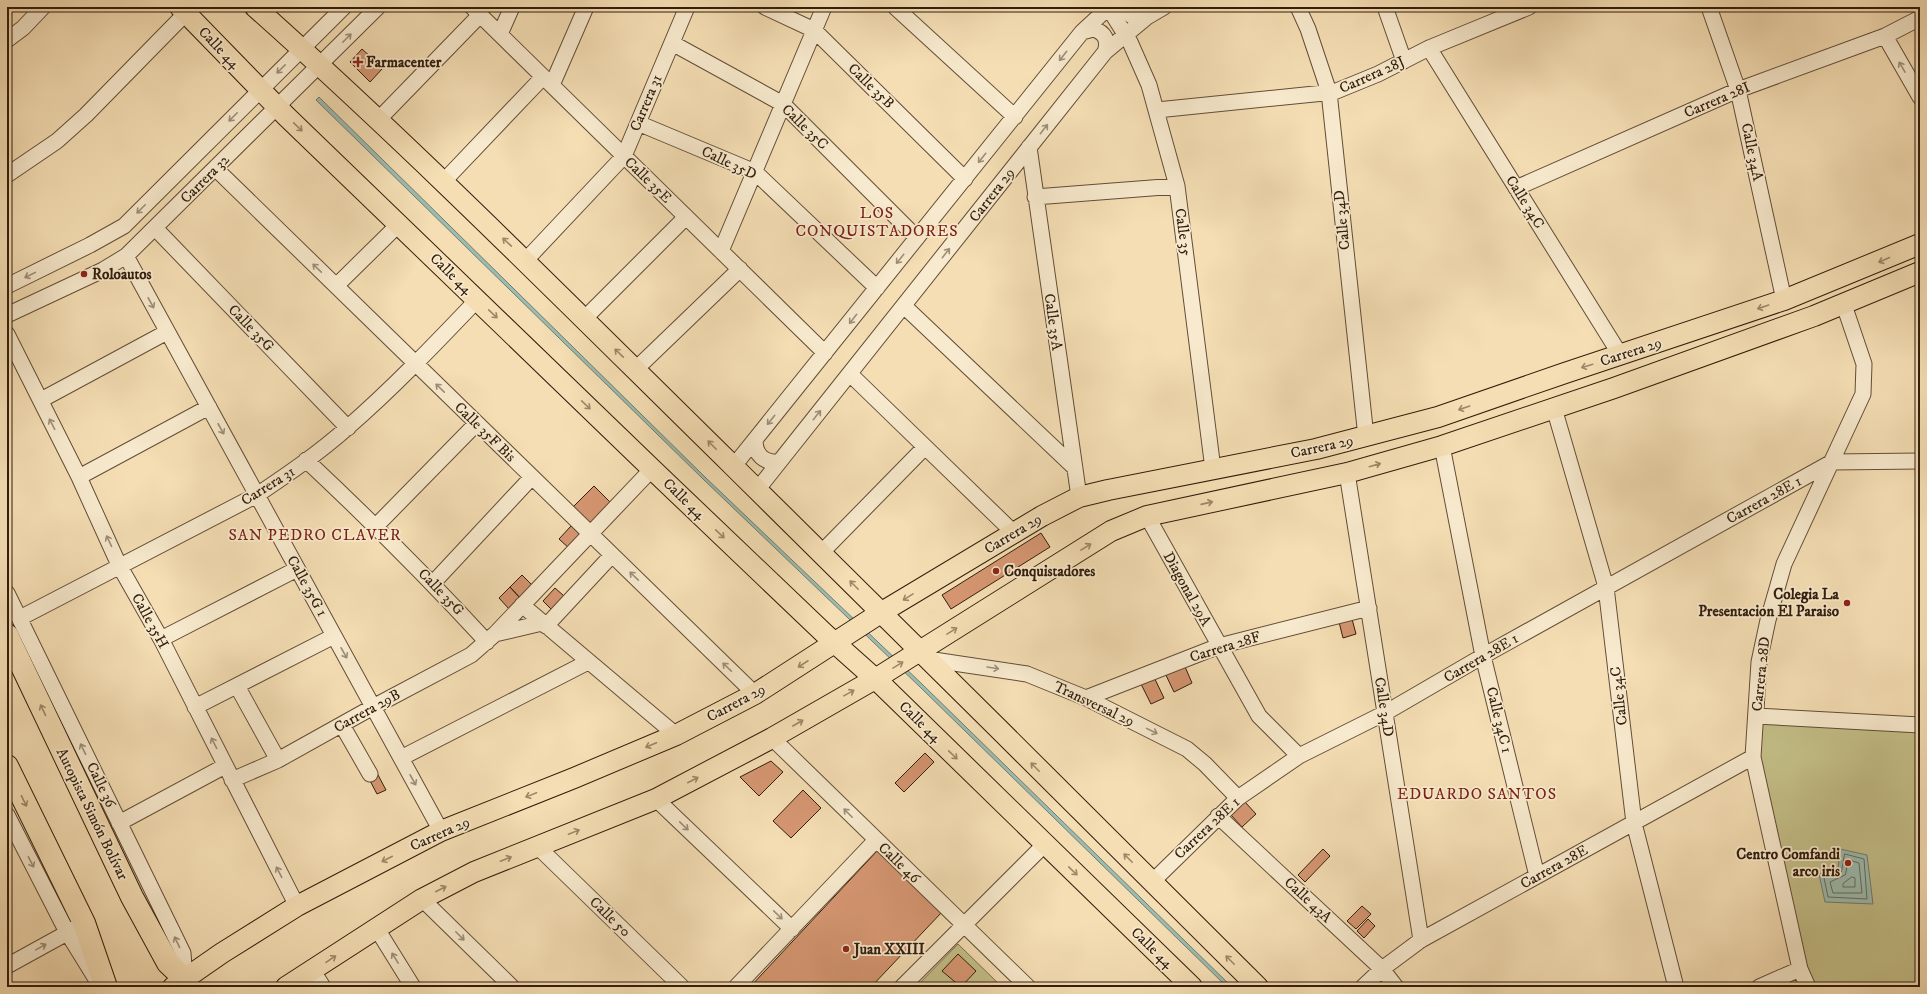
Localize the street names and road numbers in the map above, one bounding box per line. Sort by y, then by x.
street label: Calle 44 [194,23,244,74]
street label: Carrera 28J [1336,52,1408,98]
street label: Calle 35B [844,59,898,113]
street label: Carrera 31 [626,72,666,134]
street label: Carrera 28I [1681,78,1753,122]
street label: Calle 35C [778,100,832,154]
street label: Calle 34A [1737,121,1767,183]
street label: Calle 35D [698,142,760,184]
street label: Carrera 32 [176,150,234,208]
street label: Calle 35E [620,153,676,207]
street label: Carrera 29 [965,164,1019,226]
street label: Calle 34C [1501,172,1549,232]
street label: Calle 34D [1329,189,1355,251]
street label: Calle 35 [1170,207,1196,258]
street label: Calle 44 [426,249,477,299]
street label: Calle 35A [1040,292,1066,352]
street label: Calle 35G [224,300,278,356]
street label: Carrera 29 [1598,333,1664,371]
street label: Calle 35F Bis [450,398,520,466]
street label: Carrera 29 [1289,431,1355,463]
street label: Carrera 31 [238,462,298,510]
street label: Carrera 28E 1 [1723,472,1805,528]
street label: Calle 44 [659,474,710,524]
street label: Carrera 29 [981,509,1045,559]
street label: Diagonal 29A [1159,548,1215,630]
street label: Calle 35G 1 [282,552,332,620]
street label: Calle 35G [414,564,468,620]
street label: Calle 35H [127,590,173,652]
street label: Carrera 28F [1187,627,1263,667]
street label: Carrera 28E 1 [1440,629,1522,687]
street label: Carrera 28D [1748,636,1774,712]
street label: Calle 34C [1606,666,1632,726]
street label: Calle 34D [1370,676,1398,738]
street label: Transversal 29 [1051,677,1137,731]
street label: Carrera 29 [703,680,769,726]
street label: Carrera 29B [330,685,404,737]
street label: Calle 34C 1 [1482,685,1516,755]
street label: Calle 44 [895,697,946,747]
street label: Autopista Simón Bolívar [52,745,132,884]
street label: Calle 36 [82,759,121,812]
street label: Carrera 28E 1 [1170,793,1244,863]
street label: Carrera 29 [407,812,473,856]
street label: Calle 46 [874,838,925,888]
street label: Carrera 28E [1517,840,1591,893]
street label: Calle 43A [1280,873,1336,927]
street label: Calle 50 [585,893,635,941]
street label: Calle 44 [1127,923,1178,973]

